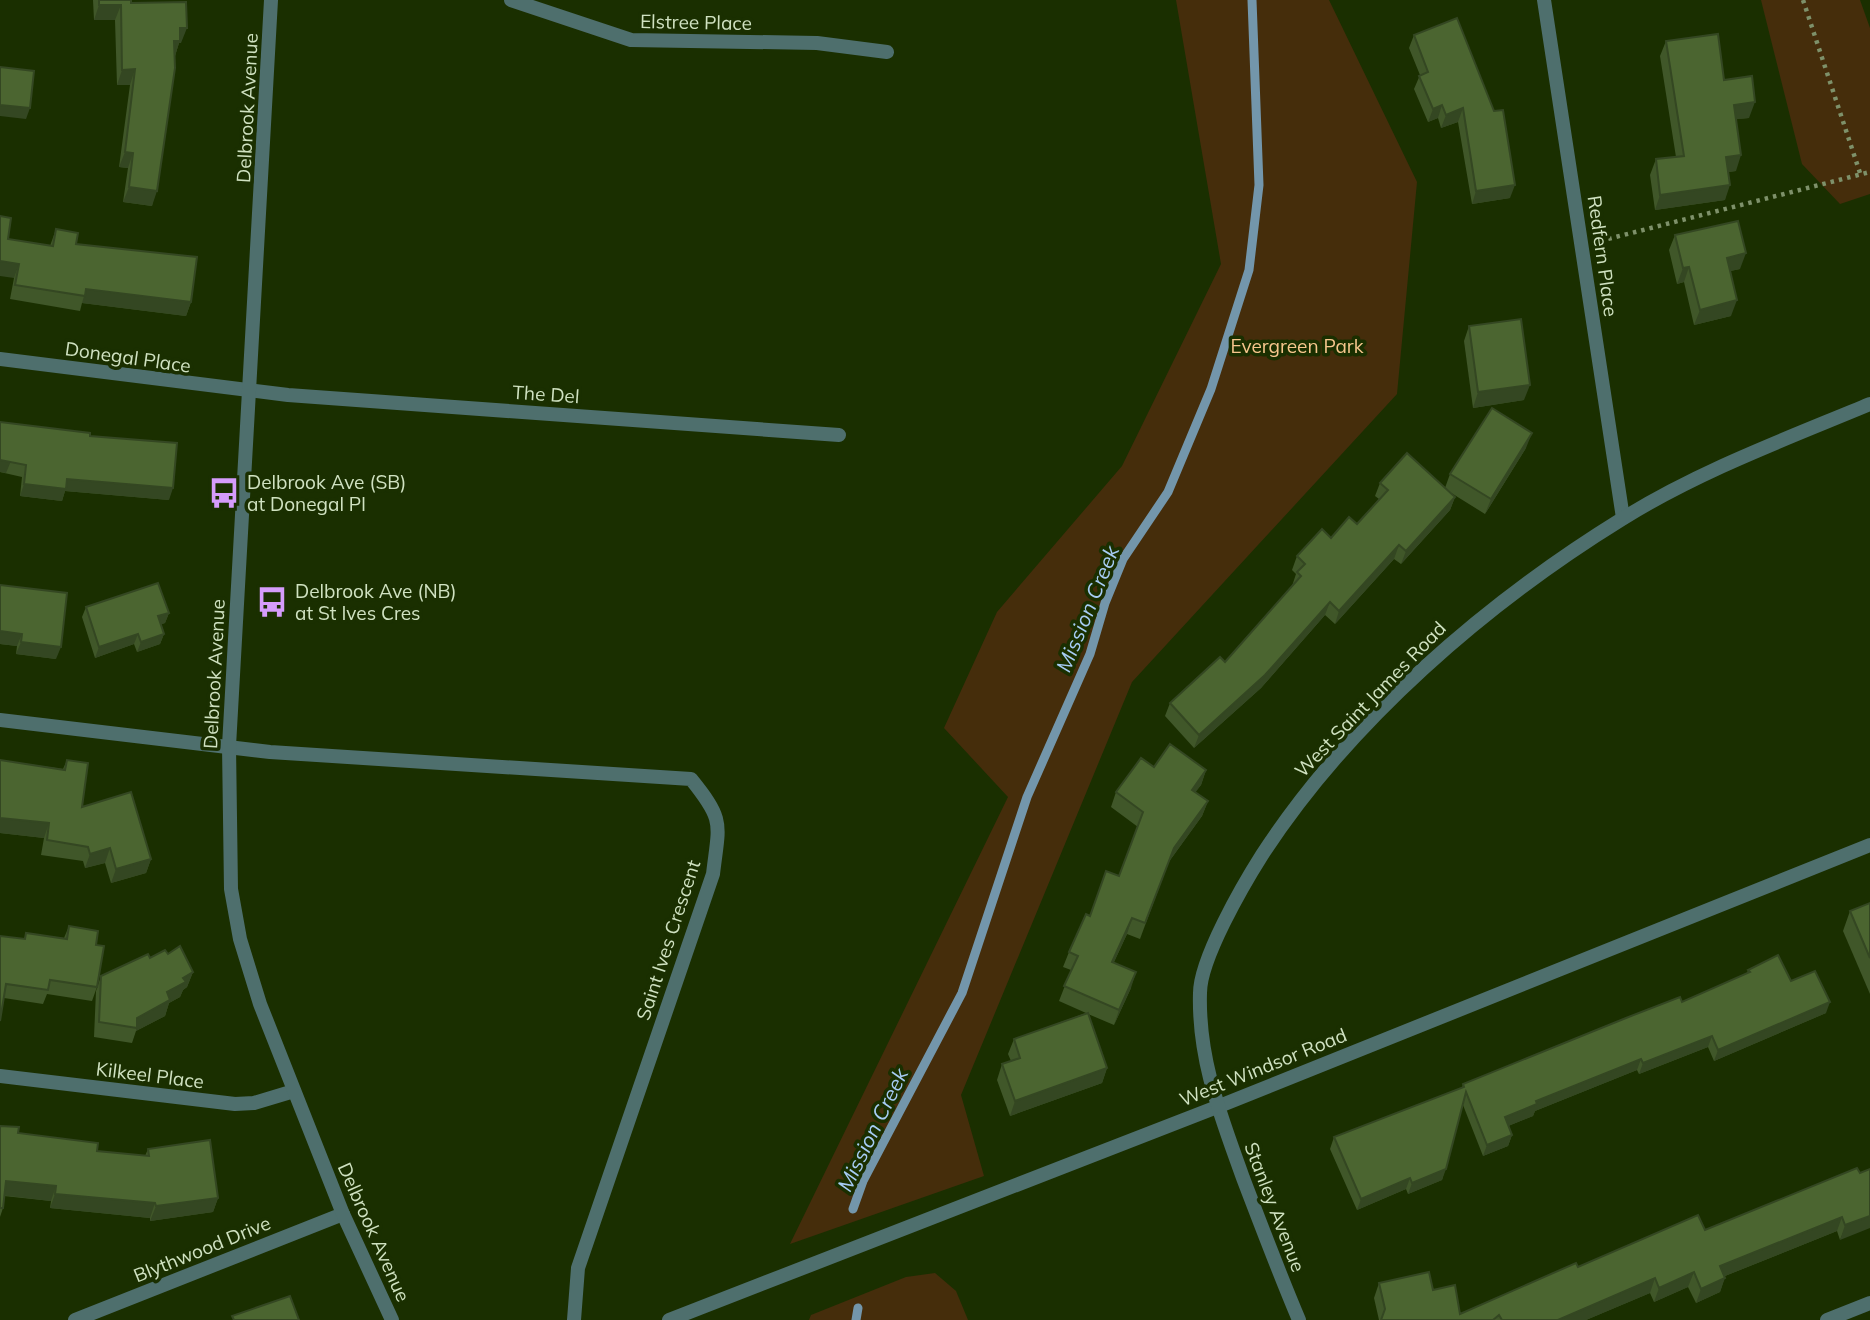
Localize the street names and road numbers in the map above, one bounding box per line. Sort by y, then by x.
street label: Elstree Place [640,9,752,35]
street label: Delbrook Avenue [231,33,263,183]
street label: Redfern Place [1583,194,1623,318]
street label: Donegal Place [64,336,192,378]
street label: The Del [512,380,580,408]
street label: Delbrook Avenue [198,599,230,749]
street label: West Saint James Road [1289,616,1451,782]
street label: Saint Ives Crescent [631,857,705,1023]
street label: West Windsor Road [1176,1022,1350,1112]
street label: Kilkeel Place [95,1056,205,1094]
street label: Stanley Avenue [1239,1139,1311,1275]
street label: Delbrook Avenue [333,1159,415,1305]
street label: Blythwood Drive [130,1211,274,1287]

